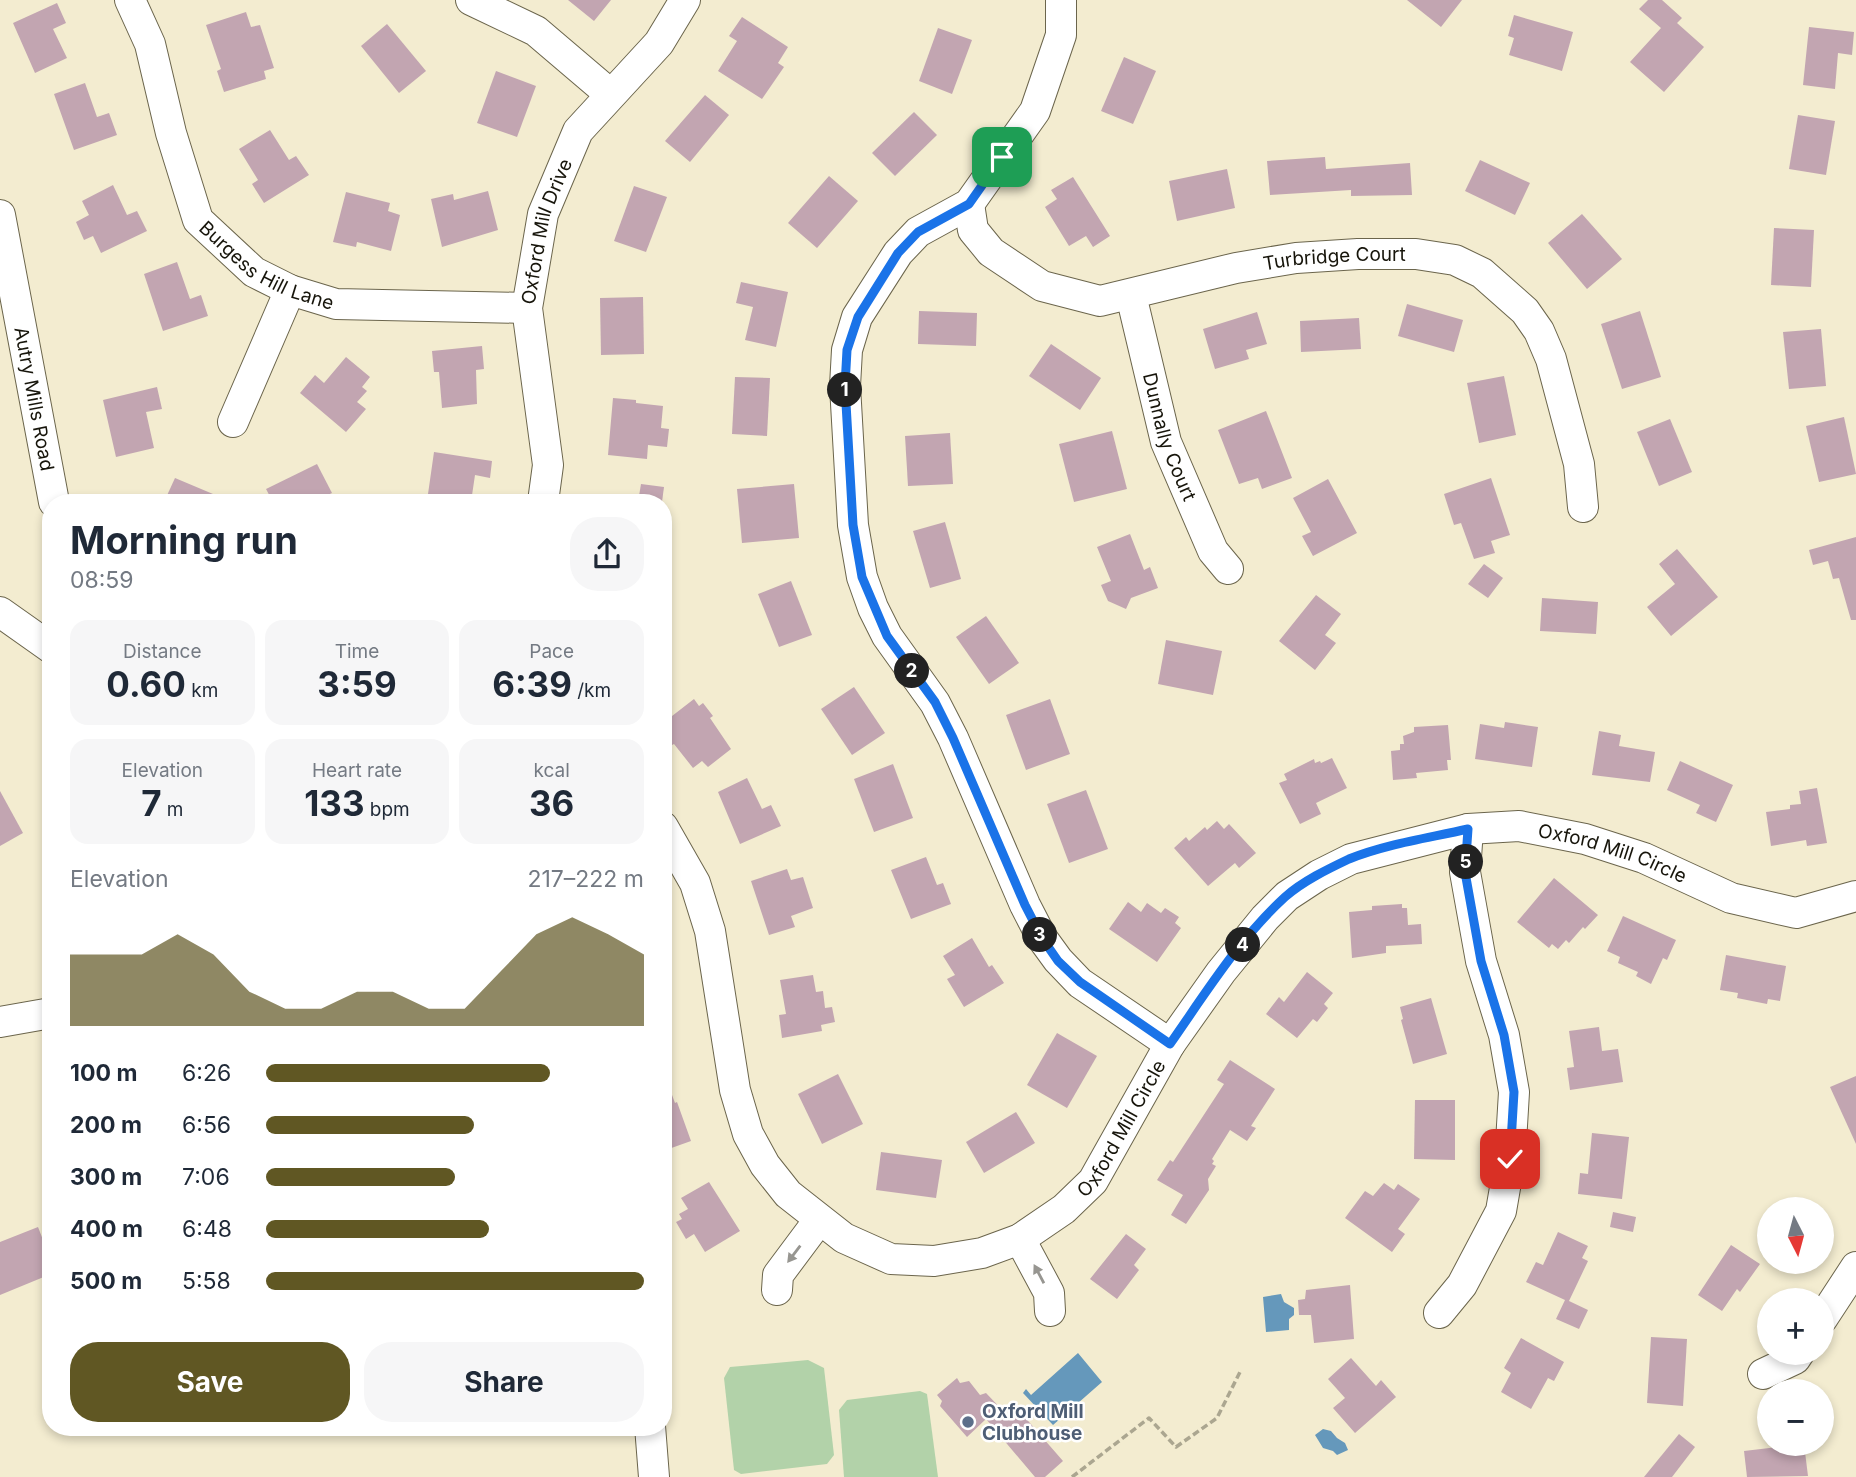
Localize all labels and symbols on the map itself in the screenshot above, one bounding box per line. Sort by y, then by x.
pin [972,127,1032,187]
street label: Oxford Mill Drive [516,155,577,306]
street label: Burgess Hill Lane [195,216,337,314]
street label: Turbridge Court [1261,243,1406,275]
street label: Autry Mills Road [10,325,59,473]
street label: Dunnally Court [1138,370,1201,504]
pin: 1 [828,372,862,408]
pin: 2 [894,654,930,688]
street label: Oxford Mill Circle [1536,819,1690,888]
pin: 5 [1448,844,1484,880]
pin: 3 [1023,918,1058,953]
pin: 4 [1226,928,1260,962]
street label: Oxford Mill Circle [1072,1056,1170,1202]
pin [1480,1129,1540,1189]
north arrow [1757,1197,1834,1274]
one-way arrow [786,1244,801,1262]
one-way arrow [1033,1264,1045,1284]
place label: Oxford Mill Clubhouse [982,1400,1084,1445]
marker: Oxford Mill Clubhouse [960,1414,976,1430]

